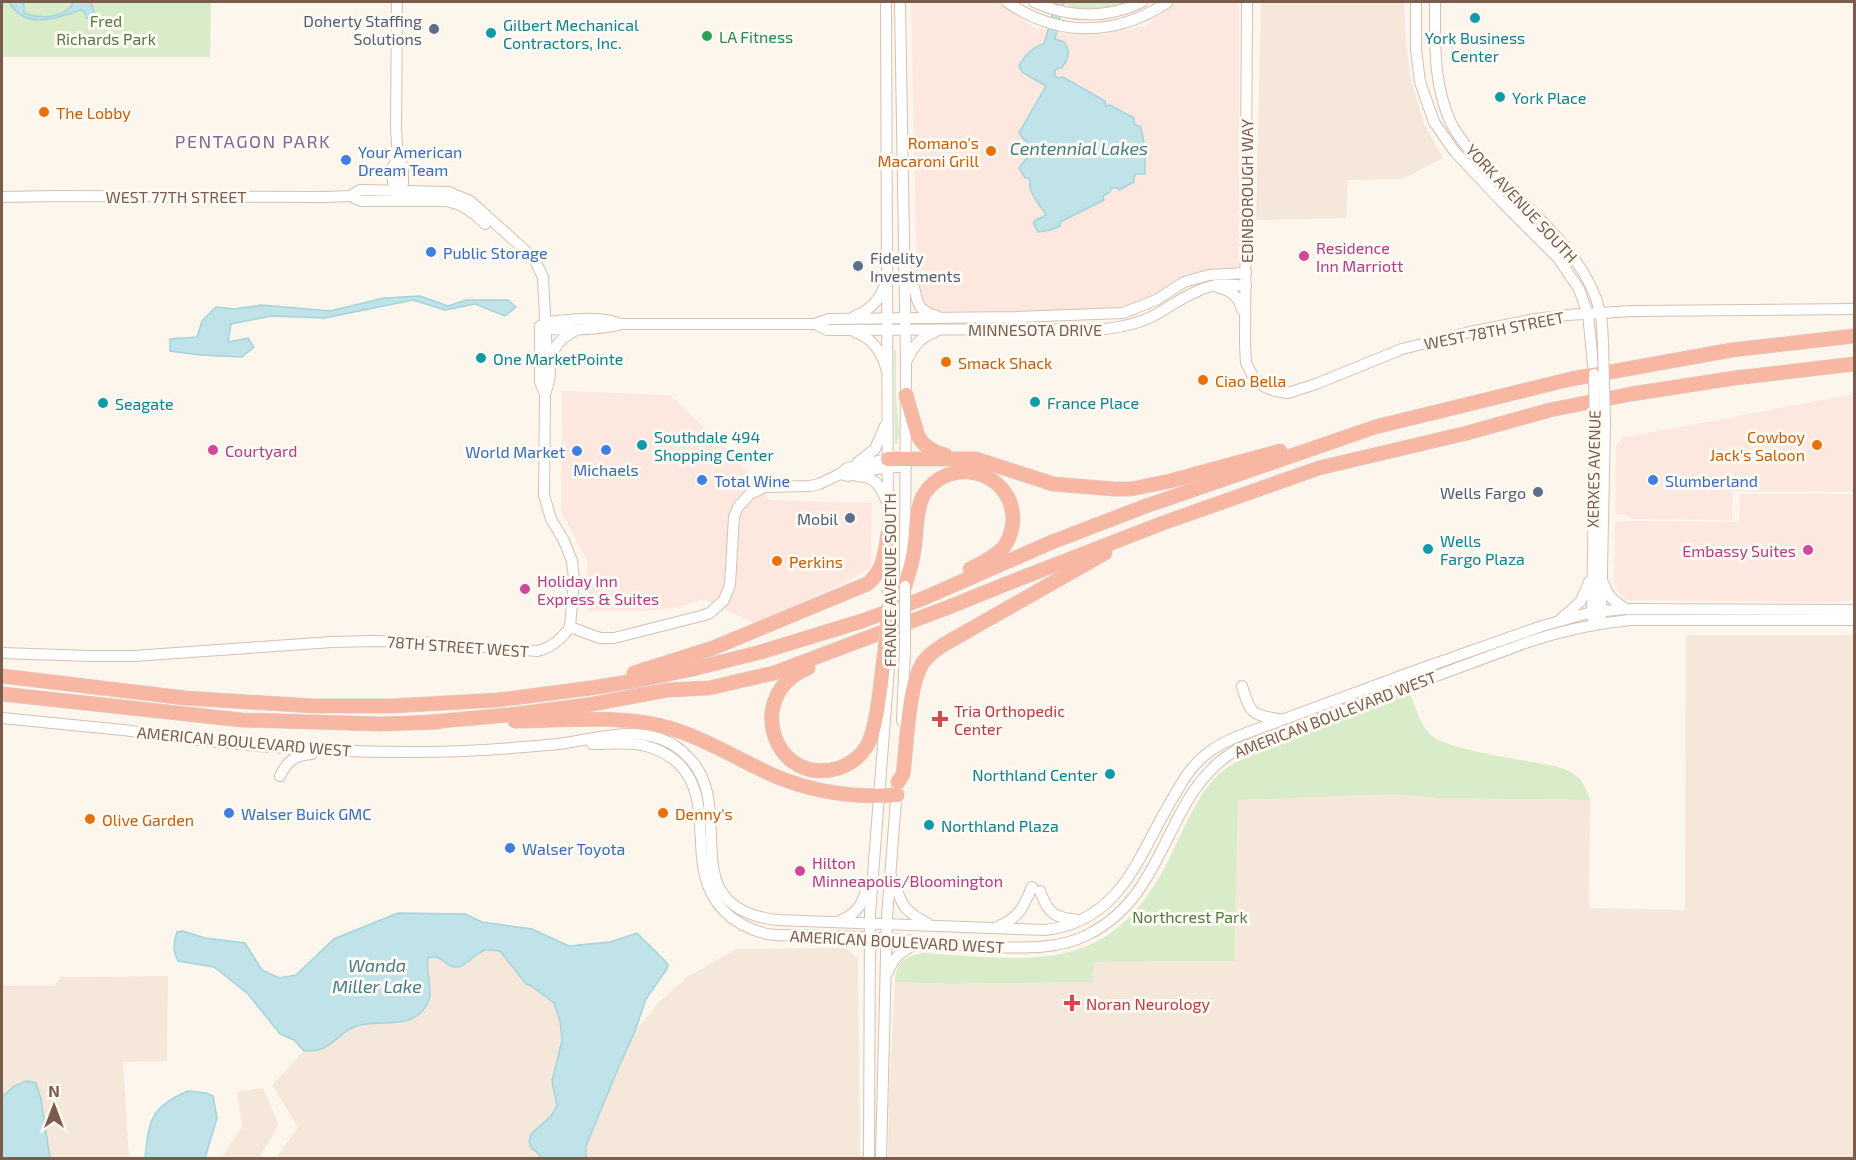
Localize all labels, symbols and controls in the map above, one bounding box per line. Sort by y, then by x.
park label: Fred Richards Park [56,11,156,48]
place label: Doherty Staffing Solutions [303,11,422,48]
marker: York Business Center [1468,11,1482,25]
place label: Gilbert Mechanical Contractors, Inc. [503,15,639,52]
marker: Doherty Staffing Solutions [427,22,441,36]
marker: Gilbert Mechanical Contractors, Inc. [484,26,498,40]
place label: LA Fitness [719,27,793,46]
place label: York Business Center [1425,28,1525,65]
marker: LA Fitness [700,29,714,43]
place label: York Place [1512,88,1586,107]
marker: York Place [1493,90,1507,104]
place label: The Lobby [56,103,131,122]
marker: The Lobby [37,105,51,119]
street label: EDINBOROUGH WAY [1237,119,1256,263]
district label: PENTAGON PARK [175,130,331,152]
place label: Romano's Macaroni Grill [878,133,979,170]
water label: Centennial Lakes [1010,137,1148,159]
street label: YORK AVENUE SOUTH [1462,140,1582,266]
place label: Your American Dream Team [358,142,462,179]
marker: Romano's Macaroni Grill [984,144,998,158]
marker: Your American Dream Team [339,153,353,167]
street label: WEST 77TH STREET [106,187,246,206]
place label: Residence Inn Marriott [1316,238,1403,275]
place label: Public Storage [443,243,548,262]
marker: Public Storage [424,245,438,259]
place label: Fidelity Investments [870,248,961,285]
marker: Residence Inn Marriott [1297,249,1311,263]
marker: Fidelity Investments [851,259,865,273]
street label: WEST 78TH STREET [1422,307,1566,353]
street label: MINNESOTA DRIVE [968,320,1102,339]
place label: One MarketPointe [493,349,623,368]
marker: One MarketPointe [474,351,488,365]
place label: Smack Shack [958,353,1052,372]
marker: Smack Shack [939,355,953,369]
place label: Ciao Bella [1215,371,1286,390]
marker: Ciao Bella [1196,373,1210,387]
place label: France Place [1047,393,1139,412]
place label: Seagate [115,394,174,413]
marker: France Place [1028,395,1042,409]
marker: Seagate [96,396,110,410]
street label: XERXES AVENUE [1582,410,1604,528]
place label: Southdale 494 Shopping Center [654,427,774,464]
place label: Cowboy Jack's Saloon [1710,427,1806,464]
marker: Southdale 494 Shopping Center [635,438,649,452]
marker: Cowboy Jack's Saloon [1810,438,1824,452]
place label: Courtyard [225,441,297,460]
place label: World Market [465,442,565,461]
marker: Courtyard [206,443,220,457]
marker: Michaels [599,443,613,457]
marker: World Market [570,444,584,458]
place label: Michaels [573,460,639,479]
place label: Total Wine [714,471,790,490]
place label: Slumberland [1665,471,1758,490]
marker: Total Wine [695,473,709,487]
marker: Slumberland [1646,473,1660,487]
place label: Wells Fargo [1440,483,1526,502]
marker: Wells Fargo [1531,485,1545,499]
street label: FRANCE AVENUE SOUTH [880,493,899,667]
place label: Mobil [797,509,838,528]
marker: Mobil [843,511,857,525]
place label: Wells Fargo Plaza [1440,531,1525,568]
place label: Embassy Suites [1682,541,1796,560]
marker: Wells Fargo Plaza [1421,542,1435,556]
marker: Embassy Suites [1801,543,1815,557]
place label: Perkins [789,552,843,571]
marker: Perkins [770,554,784,568]
place label: Holiday Inn Express & Suites [537,571,659,608]
marker: Holiday Inn Express & Suites [518,582,532,596]
street label: 78TH STREET WEST [386,632,530,660]
street label: AMERICAN BOULEVARD WEST [1231,667,1439,761]
place label: Tria Orthopedic Center [954,701,1065,738]
marker: Tria Orthopedic Center [931,710,949,728]
street label: AMERICAN BOULEVARD WEST [136,722,352,760]
place label: Northland Center [972,765,1099,784]
marker: Northland Center [1103,767,1117,781]
place label: Walser Buick GMC [241,804,371,823]
place label: Denny's [675,804,733,823]
marker: Walser Buick GMC [222,806,236,820]
marker: Denny's [656,806,670,820]
place label: Olive Garden [102,810,194,829]
marker: Olive Garden [83,812,97,826]
place label: Northland Plaza [941,816,1059,835]
marker: Northland Plaza [922,818,936,832]
place label: Walser Toyota [522,839,625,858]
marker: Walser Toyota [503,841,517,855]
place label: Hilton Minneapolis/Bloomington [812,853,1003,890]
marker: Hilton Minneapolis/Bloomington [793,864,807,878]
park label: Northcrest Park [1132,907,1248,926]
street label: AMERICAN BOULEVARD WEST [789,926,1005,956]
water label: Wanda Miller Lake [332,954,422,997]
marker: Noran Neurology [1063,994,1081,1012]
place label: Noran Neurology [1086,994,1210,1013]
north arrow [24,1076,84,1136]
text: N [48,1081,60,1100]

